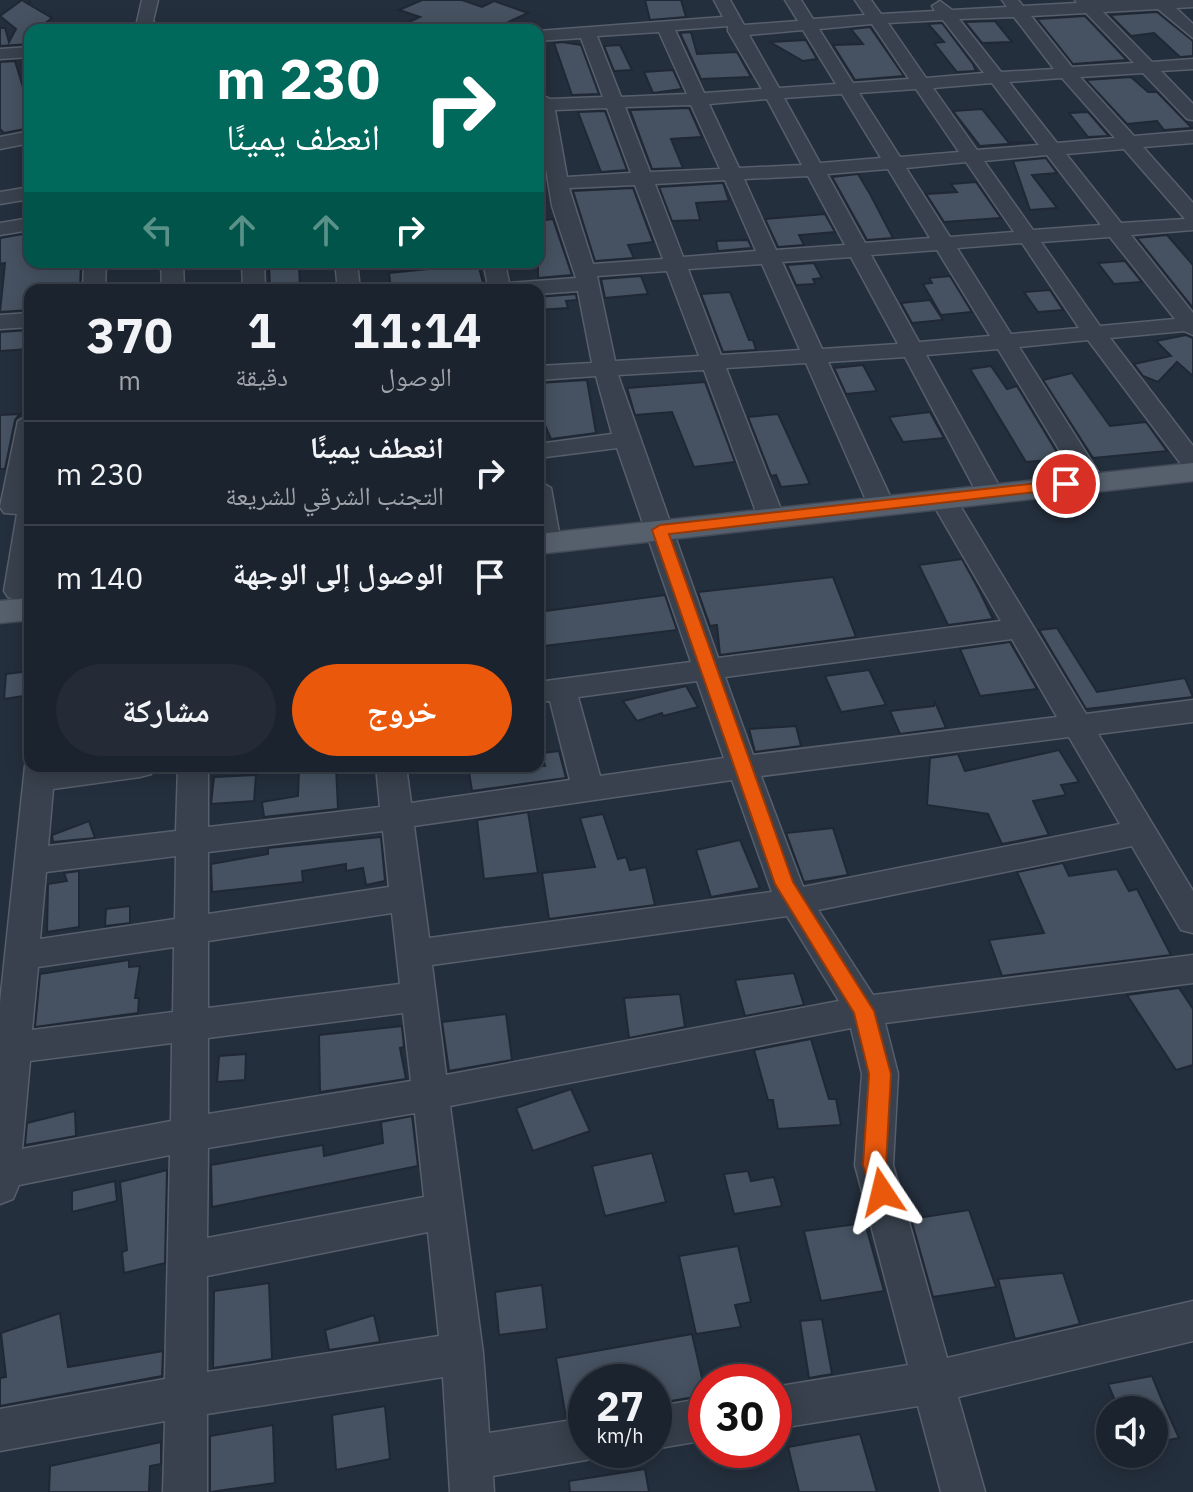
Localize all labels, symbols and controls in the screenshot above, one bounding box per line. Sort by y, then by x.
text: 230 m [216,42,380,114]
icon: right [408,56,512,160]
text: انعطف يمينًا [226,113,380,160]
icon: left [136,208,180,252]
icon: ahead [220,208,264,252]
icon: ahead [304,208,348,252]
icon: right [388,208,432,252]
text: 1 [247,299,276,361]
text: 11:14 [351,299,482,361]
text: 370 [86,304,173,366]
text: دقيقة [235,359,288,393]
text: الوصول [380,359,452,393]
text: m [118,363,141,397]
text: انعطف يمينًا [310,427,444,466]
pin [1032,450,1100,518]
icon: right [468,451,512,495]
text: 230 m [56,454,143,493]
icon: arrive [1044,462,1088,506]
text: التجنب الشرقي للشريعة [225,478,444,512]
text: الوصول إلى الوجهة [233,553,444,592]
icon: arrive [468,555,512,599]
text: 140 m [56,558,143,597]
button: مشاركة [56,664,276,756]
button: خروج [292,664,512,756]
position arrow [840,1150,924,1234]
speed limit sign: 30 [688,1364,792,1468]
text: 27 [596,1380,644,1432]
map controls [1096,1396,1168,1468]
button: sound [1096,1396,1168,1468]
text: km/h [596,1422,644,1449]

